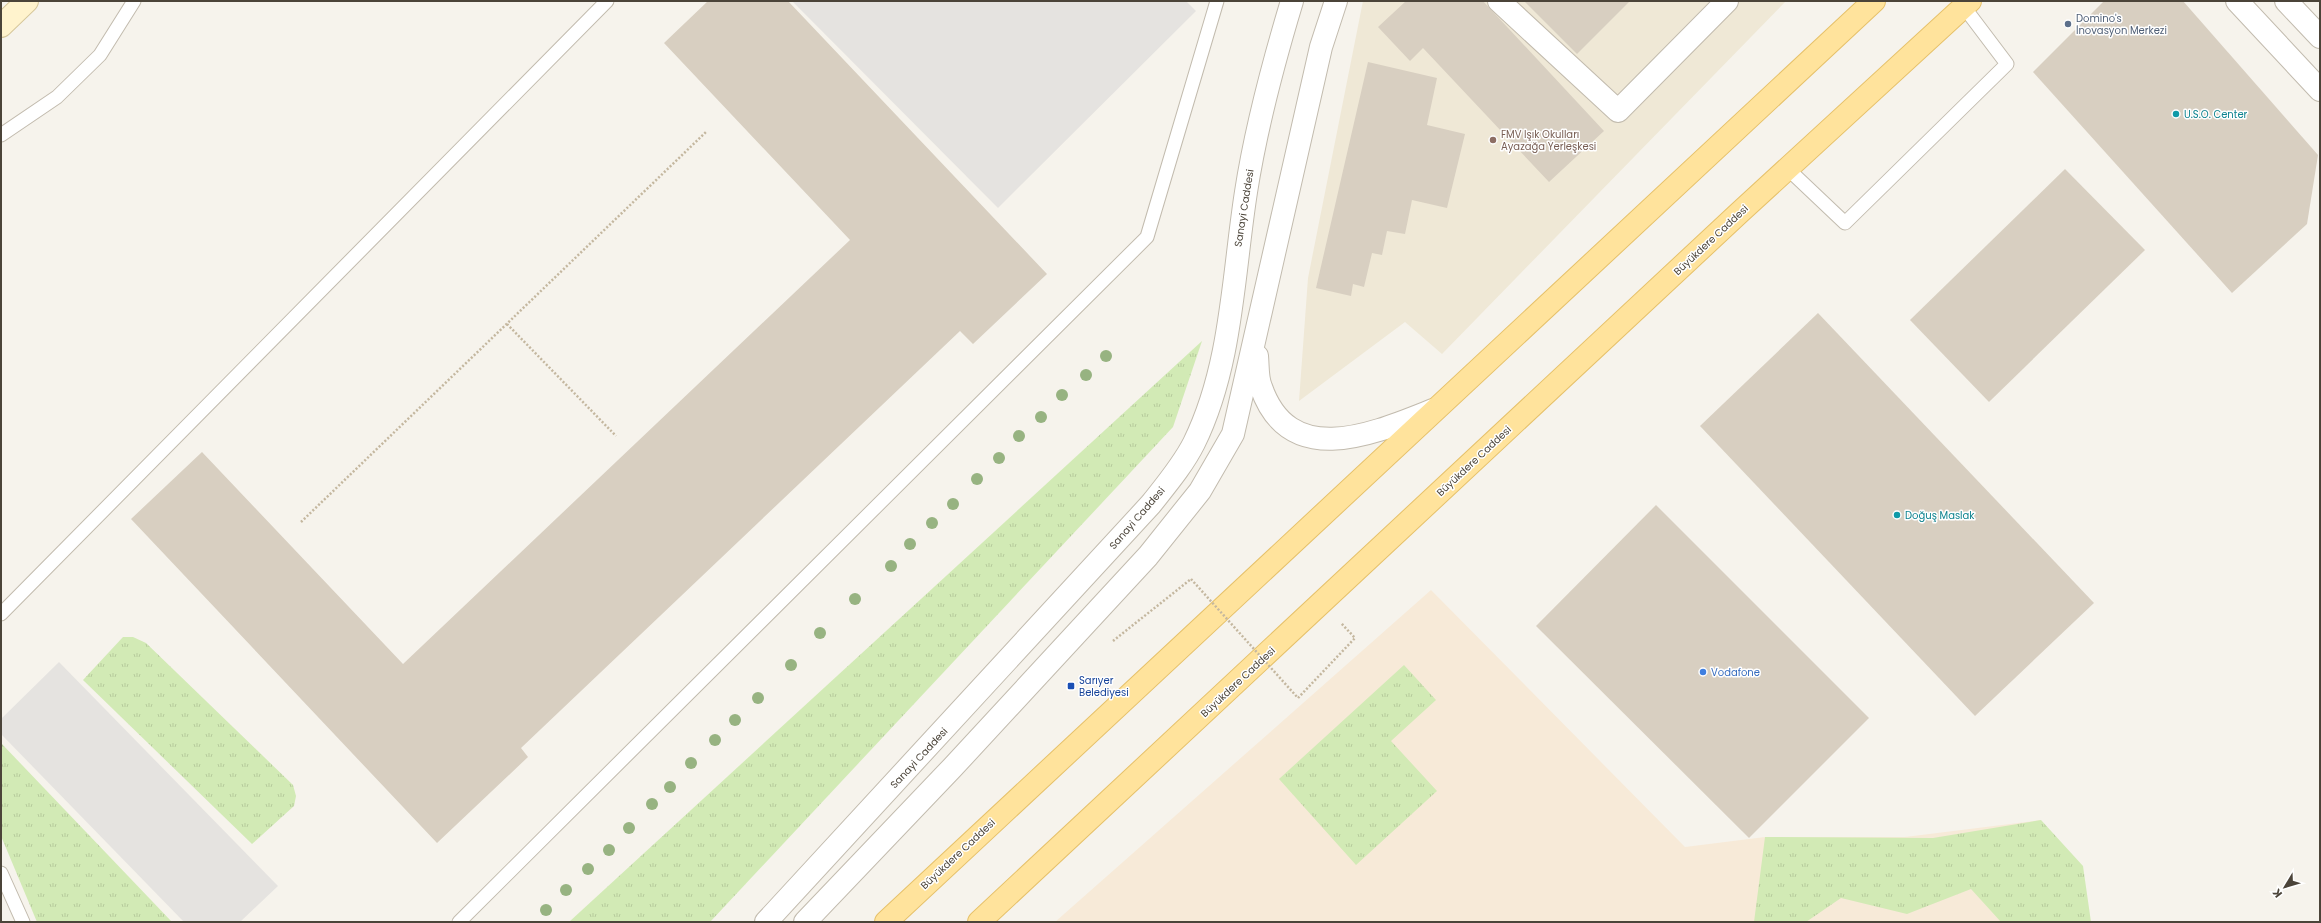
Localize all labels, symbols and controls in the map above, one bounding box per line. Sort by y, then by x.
place label: Domino's İnovasyon Merkezi [2076,11,2167,38]
marker: Domino's İnovasyon Merkezi [2063,19,2073,29]
place label: U.S.O. Center [2184,107,2248,122]
marker: U.S.O. Center [2171,109,2181,119]
place label: FMV Işık Okulları Ayazağa Yerleşkesi [1501,127,1596,154]
marker: FMV Işık Okulları Ayazağa Yerleşkesi [1488,135,1498,145]
street label: Sanayi Caddesi [1230,168,1258,248]
street label: Büyükdere Caddesi [1670,201,1752,279]
street label: Büyükdere Caddesi [1433,422,1515,500]
street label: Sanayi Caddesi [1106,483,1168,553]
place label: Doğuş Maslak [1905,508,1975,523]
marker: Doğuş Maslak [1892,510,1902,520]
street label: Büyükdere Caddesi [1197,643,1279,721]
place label: Vodafone [1711,665,1760,680]
marker: Vodafone [1698,667,1708,677]
place label: Sarıyer Belediyesi [1079,673,1129,700]
marker: Sarıyer Belediyesi [1066,681,1076,691]
street label: Sanayi Caddesi [887,724,951,792]
street label: Büyükdere Caddesi [917,815,999,893]
north arrow [2265,867,2305,907]
text: K [2268,885,2286,901]

